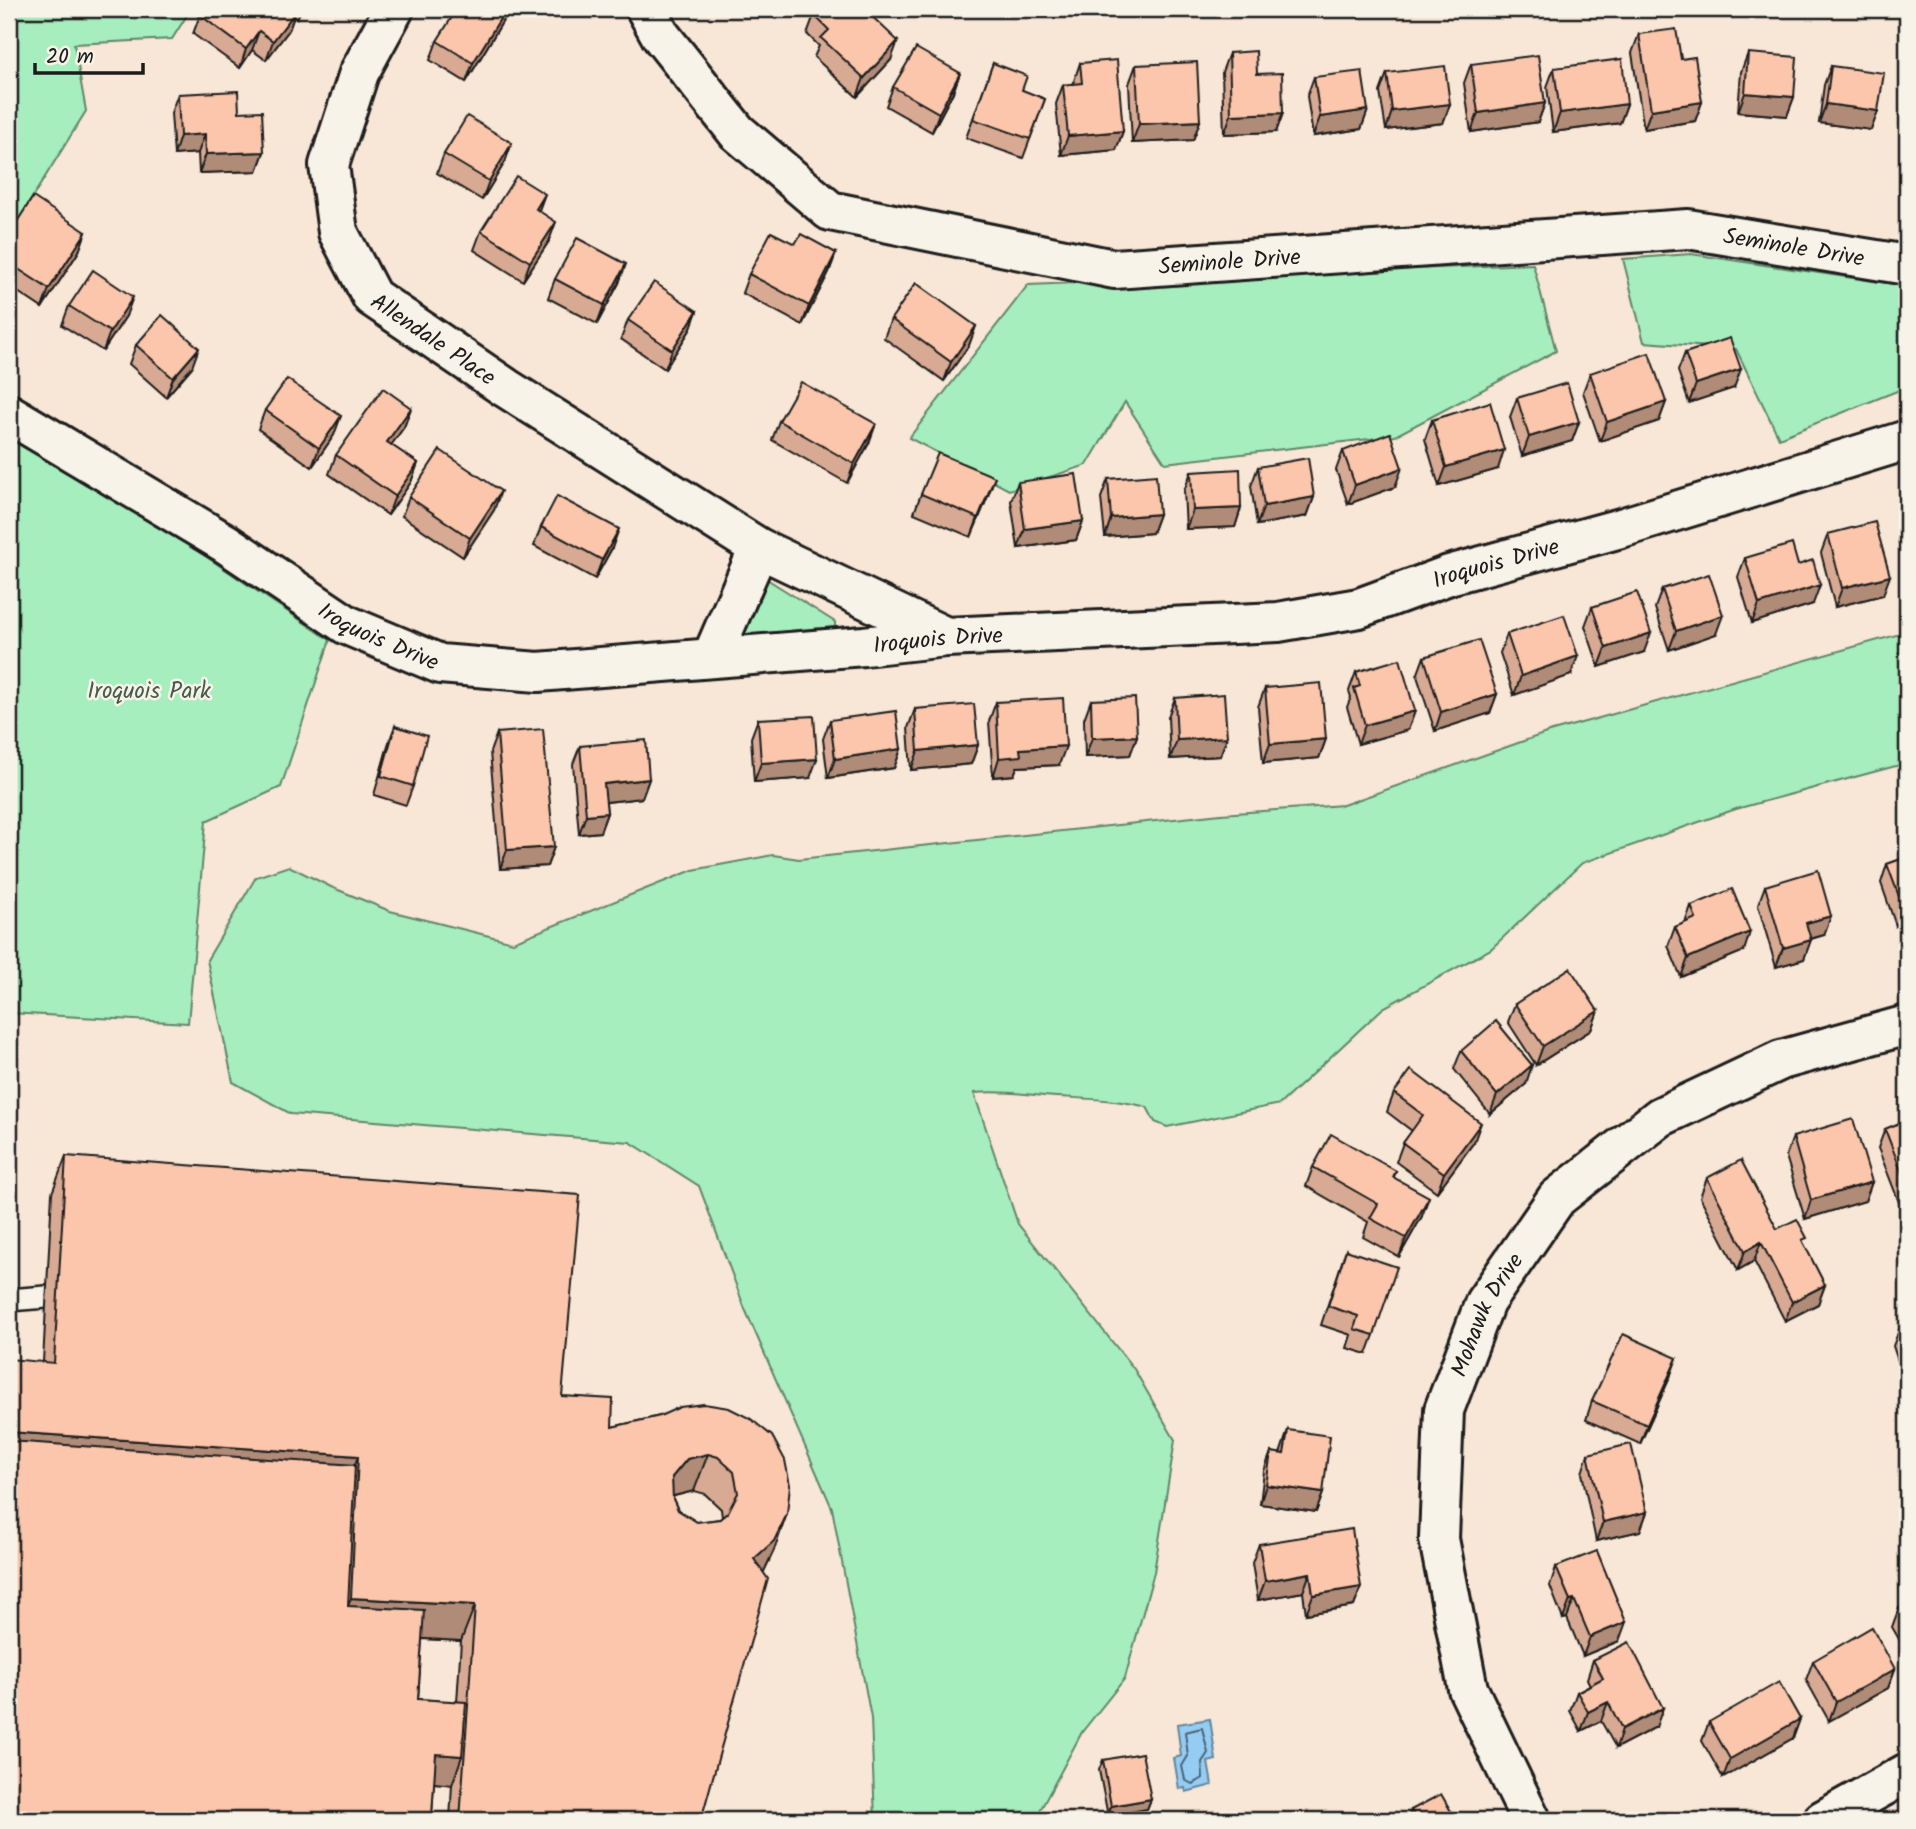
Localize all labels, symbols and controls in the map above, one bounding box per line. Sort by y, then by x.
scale bar [35,32,144,76]
text: 20 m [46,41,94,74]
street label: Seminole Drive [1721,219,1867,278]
street label: Seminole Drive [1157,240,1302,286]
street label: Allendale Place [362,285,502,396]
street label: Iroquois Drive [1428,530,1564,600]
street label: Iroquois Drive [310,594,444,682]
street label: Iroquois Drive [871,618,1004,665]
park label: Iroquois Park [87,674,211,710]
street label: Mohawk Drive [1442,1246,1534,1382]

